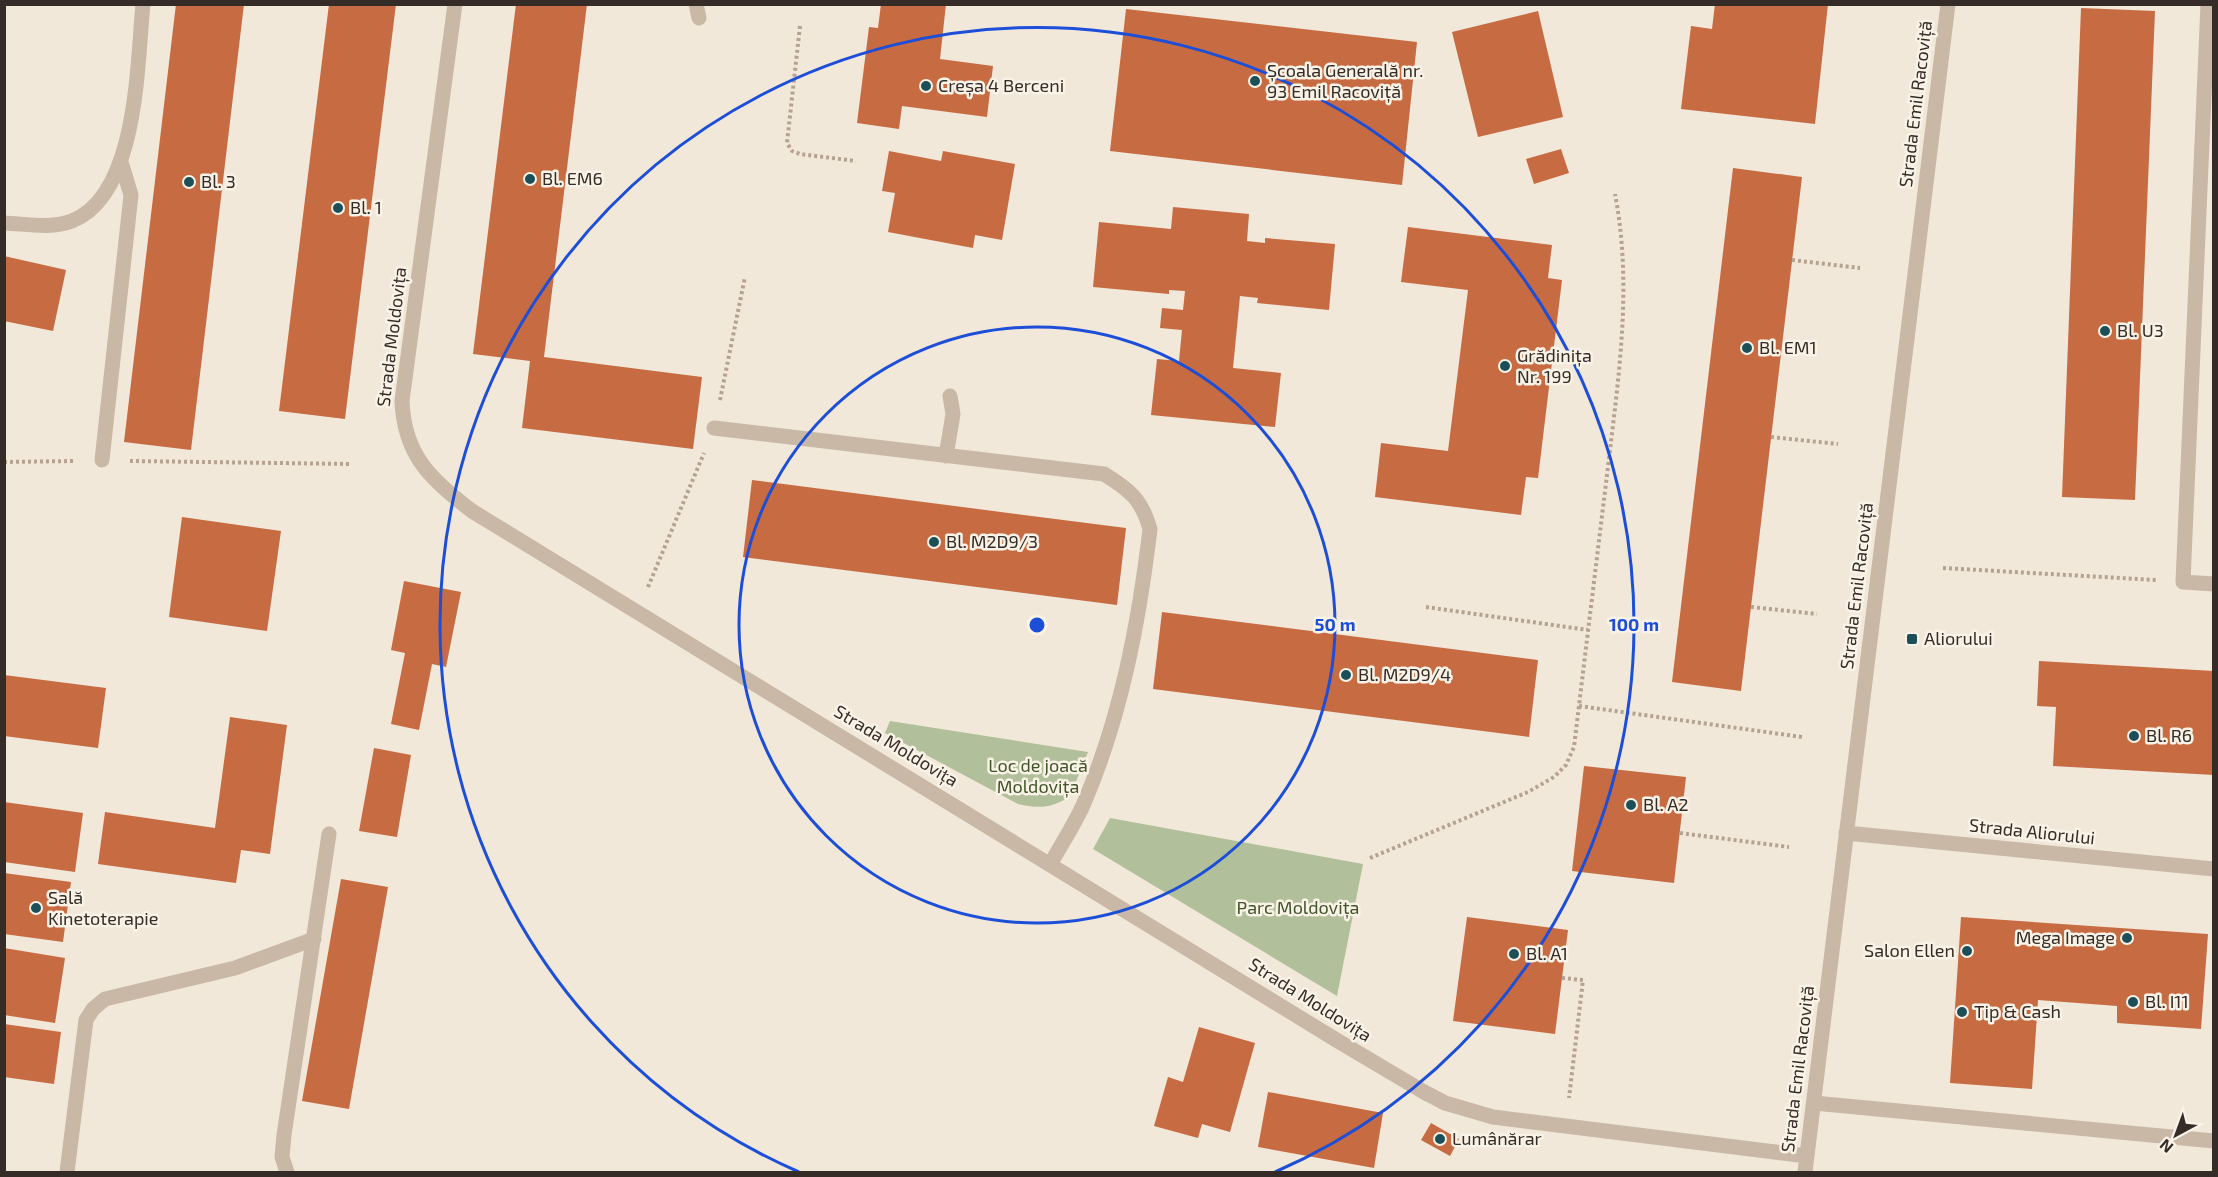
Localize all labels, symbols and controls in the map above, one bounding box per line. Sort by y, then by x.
street label: Strada Emil Racoviță [1894,19,1937,189]
place label: Școala Generală nr. 93 Emil Racoviță [1267,59,1423,103]
place label: Creșa 4 Berceni [938,74,1064,97]
marker: Școala Generală nr. 93 Emil Racoviță [1248,74,1262,88]
marker: Creșa 4 Berceni [919,79,933,93]
place label: Bl. EM6 [542,167,603,189]
place label: Bl. 3 [201,170,236,192]
marker: Bl. EM6 [523,172,537,186]
marker: Bl. 3 [182,175,196,189]
place label: Bl. 1 [350,196,382,218]
marker: Bl. 1 [331,201,345,215]
street label: Strada Moldovița [372,266,411,408]
place label: Bl. U3 [2117,319,2164,341]
marker: Bl. U3 [2098,324,2112,338]
place label: Bl. EM1 [1759,336,1817,358]
marker: Bl. EM1 [1740,341,1754,355]
place label: Grădinița Nr. 199 [1517,344,1592,387]
marker: Grădinița Nr. 199 [1498,359,1512,373]
street label: Strada Emil Racoviță [1835,501,1878,671]
place label: Bl. M2D9/3 [946,530,1038,552]
marker: Bl. M2D9/3 [927,535,941,549]
text: 50 m [1314,613,1356,635]
text: 100 m [1609,613,1659,635]
centre of rings [1027,615,1047,635]
place label: Aliorului [1924,627,1993,649]
marker: Aliorului [1905,632,1919,646]
place label: Bl. M2D9/4 [1358,663,1451,685]
marker: Bl. M2D9/4 [1339,668,1353,682]
street label: Strada Moldovița [830,699,962,792]
place label: Bl. R6 [2146,724,2192,746]
marker: Bl. R6 [2127,729,2141,743]
park label: Loc de joacă Moldovița [988,754,1088,798]
place label: Bl. A2 [1643,793,1689,815]
marker: Bl. A2 [1624,798,1638,812]
street label: Strada Aliorului [1968,813,2096,849]
place label: Sală Kinetoterapie [48,886,158,929]
park label: Parc Moldovița [1237,896,1359,919]
marker: Sală Kinetoterapie [29,901,43,915]
place label: Mega Image [2016,926,2115,948]
marker: Mega Image [2120,931,2134,945]
place label: Salon Ellen [1864,939,1955,961]
place label: Bl. A1 [1526,942,1568,964]
marker: Salon Ellen [1960,944,1974,958]
marker: Bl. A1 [1507,947,1521,961]
street label: Strada Moldovița [1245,953,1376,1047]
street label: Strada Emil Racoviță [1776,984,1819,1154]
place label: Bl. I11 [2145,990,2189,1012]
marker: Bl. I11 [2126,995,2140,1009]
place label: Tip & Cash [1974,1000,2061,1022]
marker: Tip & Cash [1955,1005,1969,1019]
north arrow [2146,1105,2206,1165]
place label: Lumânărar [1452,1127,1542,1149]
marker: Lumânărar [1433,1132,1447,1146]
text: N [2155,1136,2176,1158]

